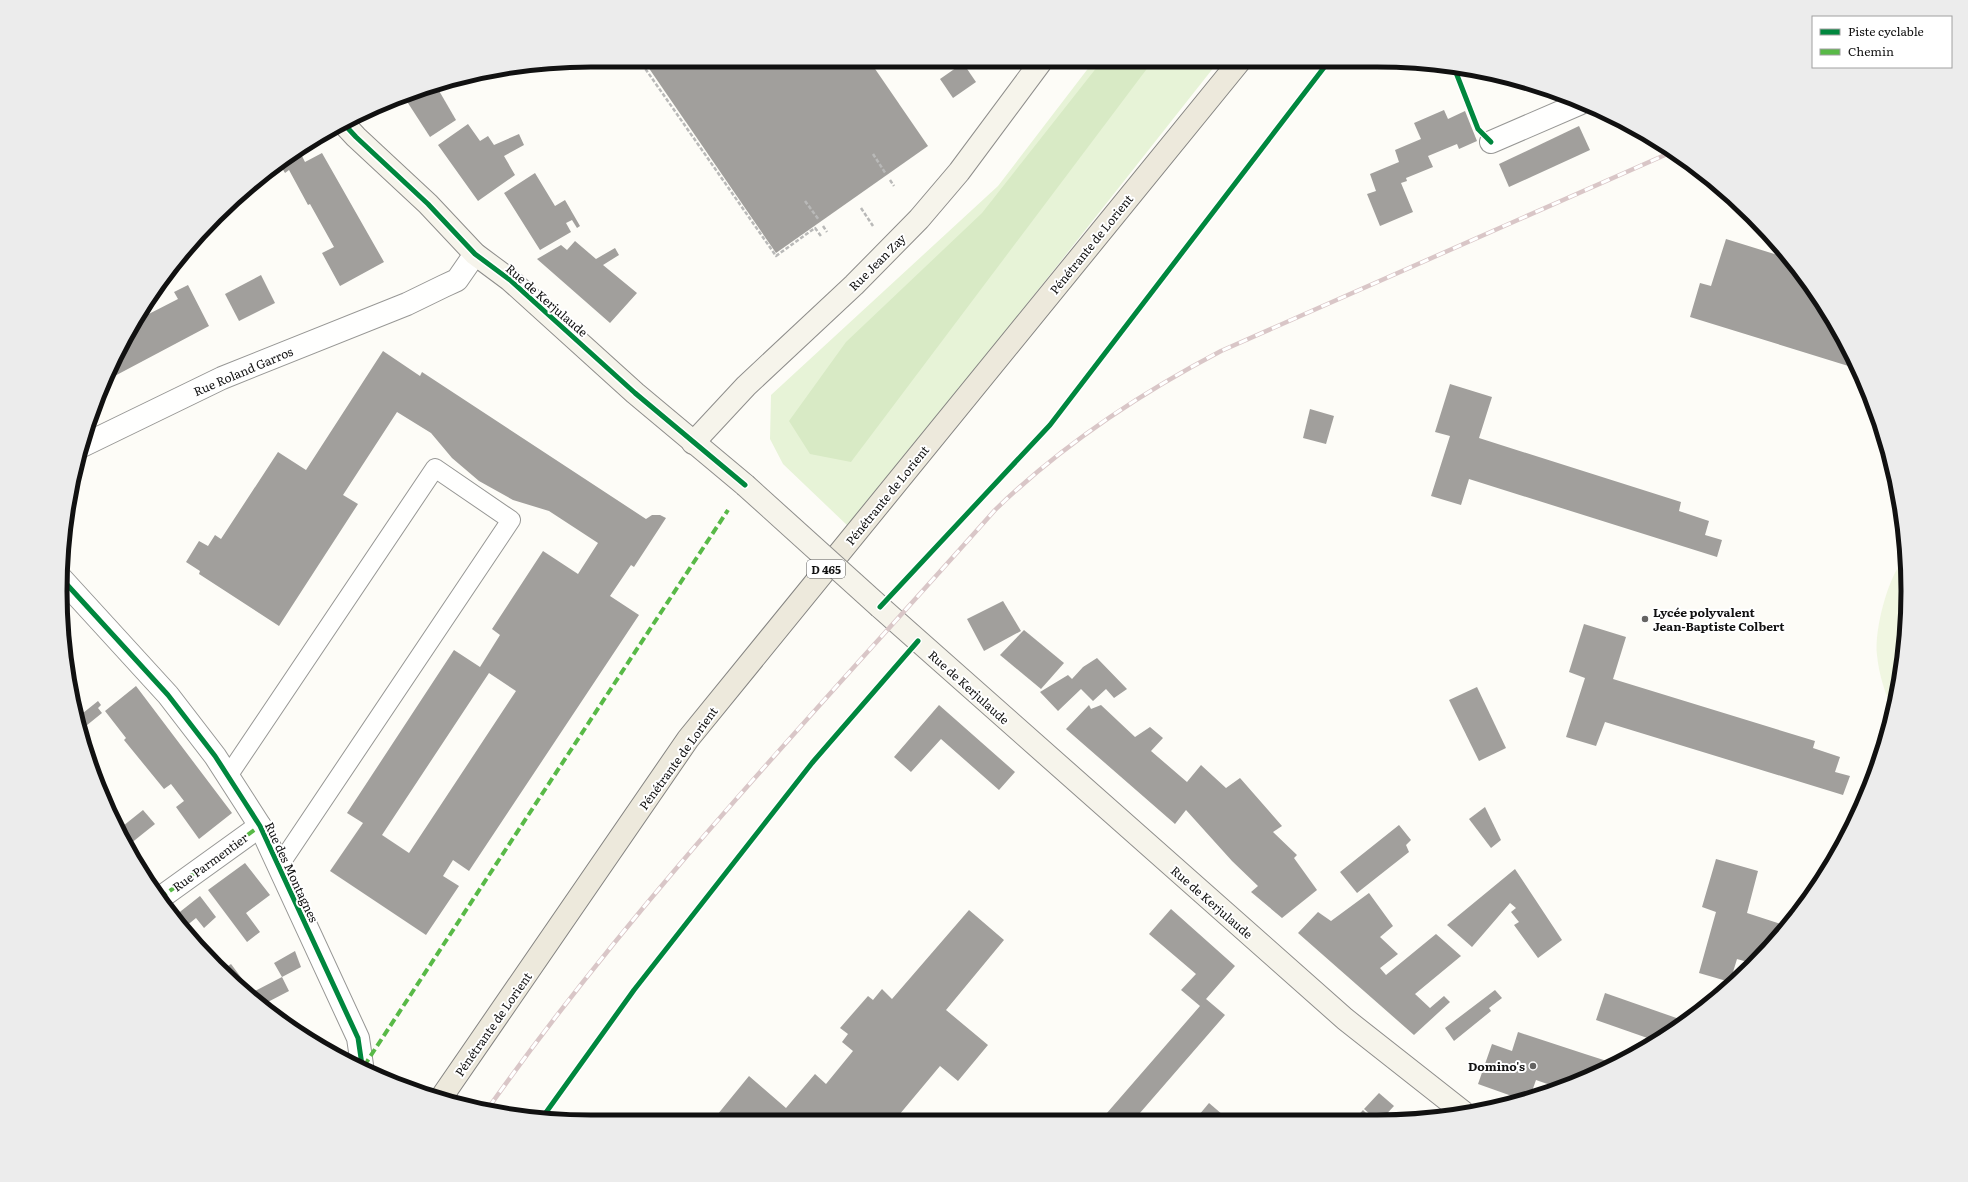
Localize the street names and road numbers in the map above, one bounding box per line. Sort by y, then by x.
street label: Pénétrante de Lorient [1045,190,1137,298]
street label: Rue Jean Zay [844,229,910,295]
street label: Rue de Kerjulaude [502,259,592,341]
street label: Rue Roland Garros [190,342,296,400]
street label: Pénétrante de Lorient [841,441,933,549]
road number: D 465 [807,560,845,578]
street label: Rue de Kerjulaude [925,646,1013,728]
street label: Pénétrante de Lorient [634,703,722,813]
street label: Rue des Montagnes [261,819,323,926]
street label: Rue Parmentier [168,828,252,896]
street label: Rue de Kerjulaude [1167,861,1257,943]
street label: Pénétrante de Lorient [450,968,536,1080]

